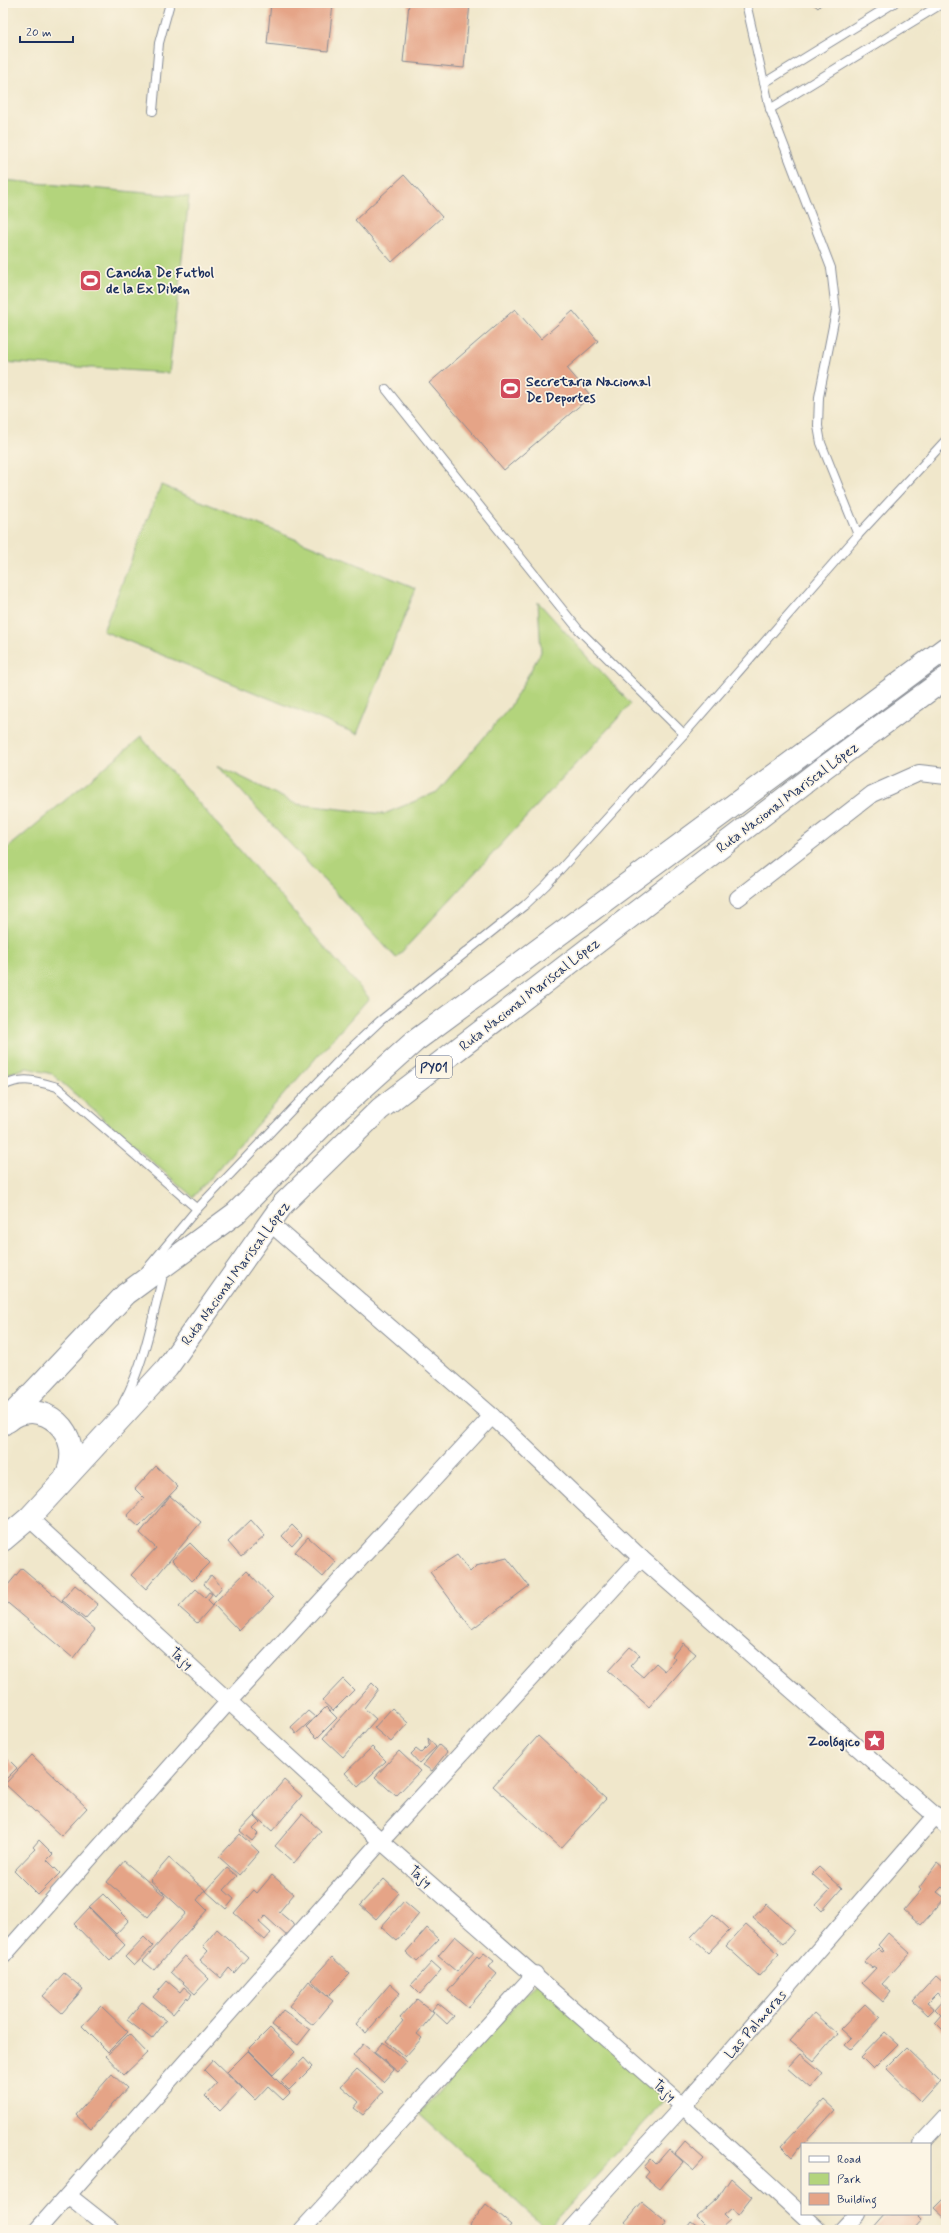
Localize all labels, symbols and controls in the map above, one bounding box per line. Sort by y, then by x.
scale bar [20,18,73,44]
text: 20 m [26,25,52,41]
place label: Cancha De Futbol de la Ex Diben [106,264,215,298]
sports icon: Cancha De Futbol de la Ex Diben [78,267,104,293]
place label: Secretaria Nacional De Deportes [526,373,651,407]
sports icon: Secretaria Nacional De Deportes [497,376,523,402]
street label: Ruta Nacional Mariscal López [713,738,863,857]
street label: Ruta Nacional Mariscal López [456,934,604,1055]
road number: PY01 [416,1056,452,1078]
street label: Ruta Nacional Mariscal López [177,1198,294,1349]
street label: Tajy [166,1644,197,1674]
place icon: Zoológico [862,1728,888,1754]
place label: Zoológico [807,1733,860,1752]
street label: Tajy [405,1862,436,1892]
street label: Las Palmeras [721,1987,791,2063]
street label: Tajy [649,2076,680,2106]
legend [801,2143,931,2215]
text: Road [837,2152,861,2168]
text: Park [837,2172,861,2188]
text: Building [837,2192,877,2209]

